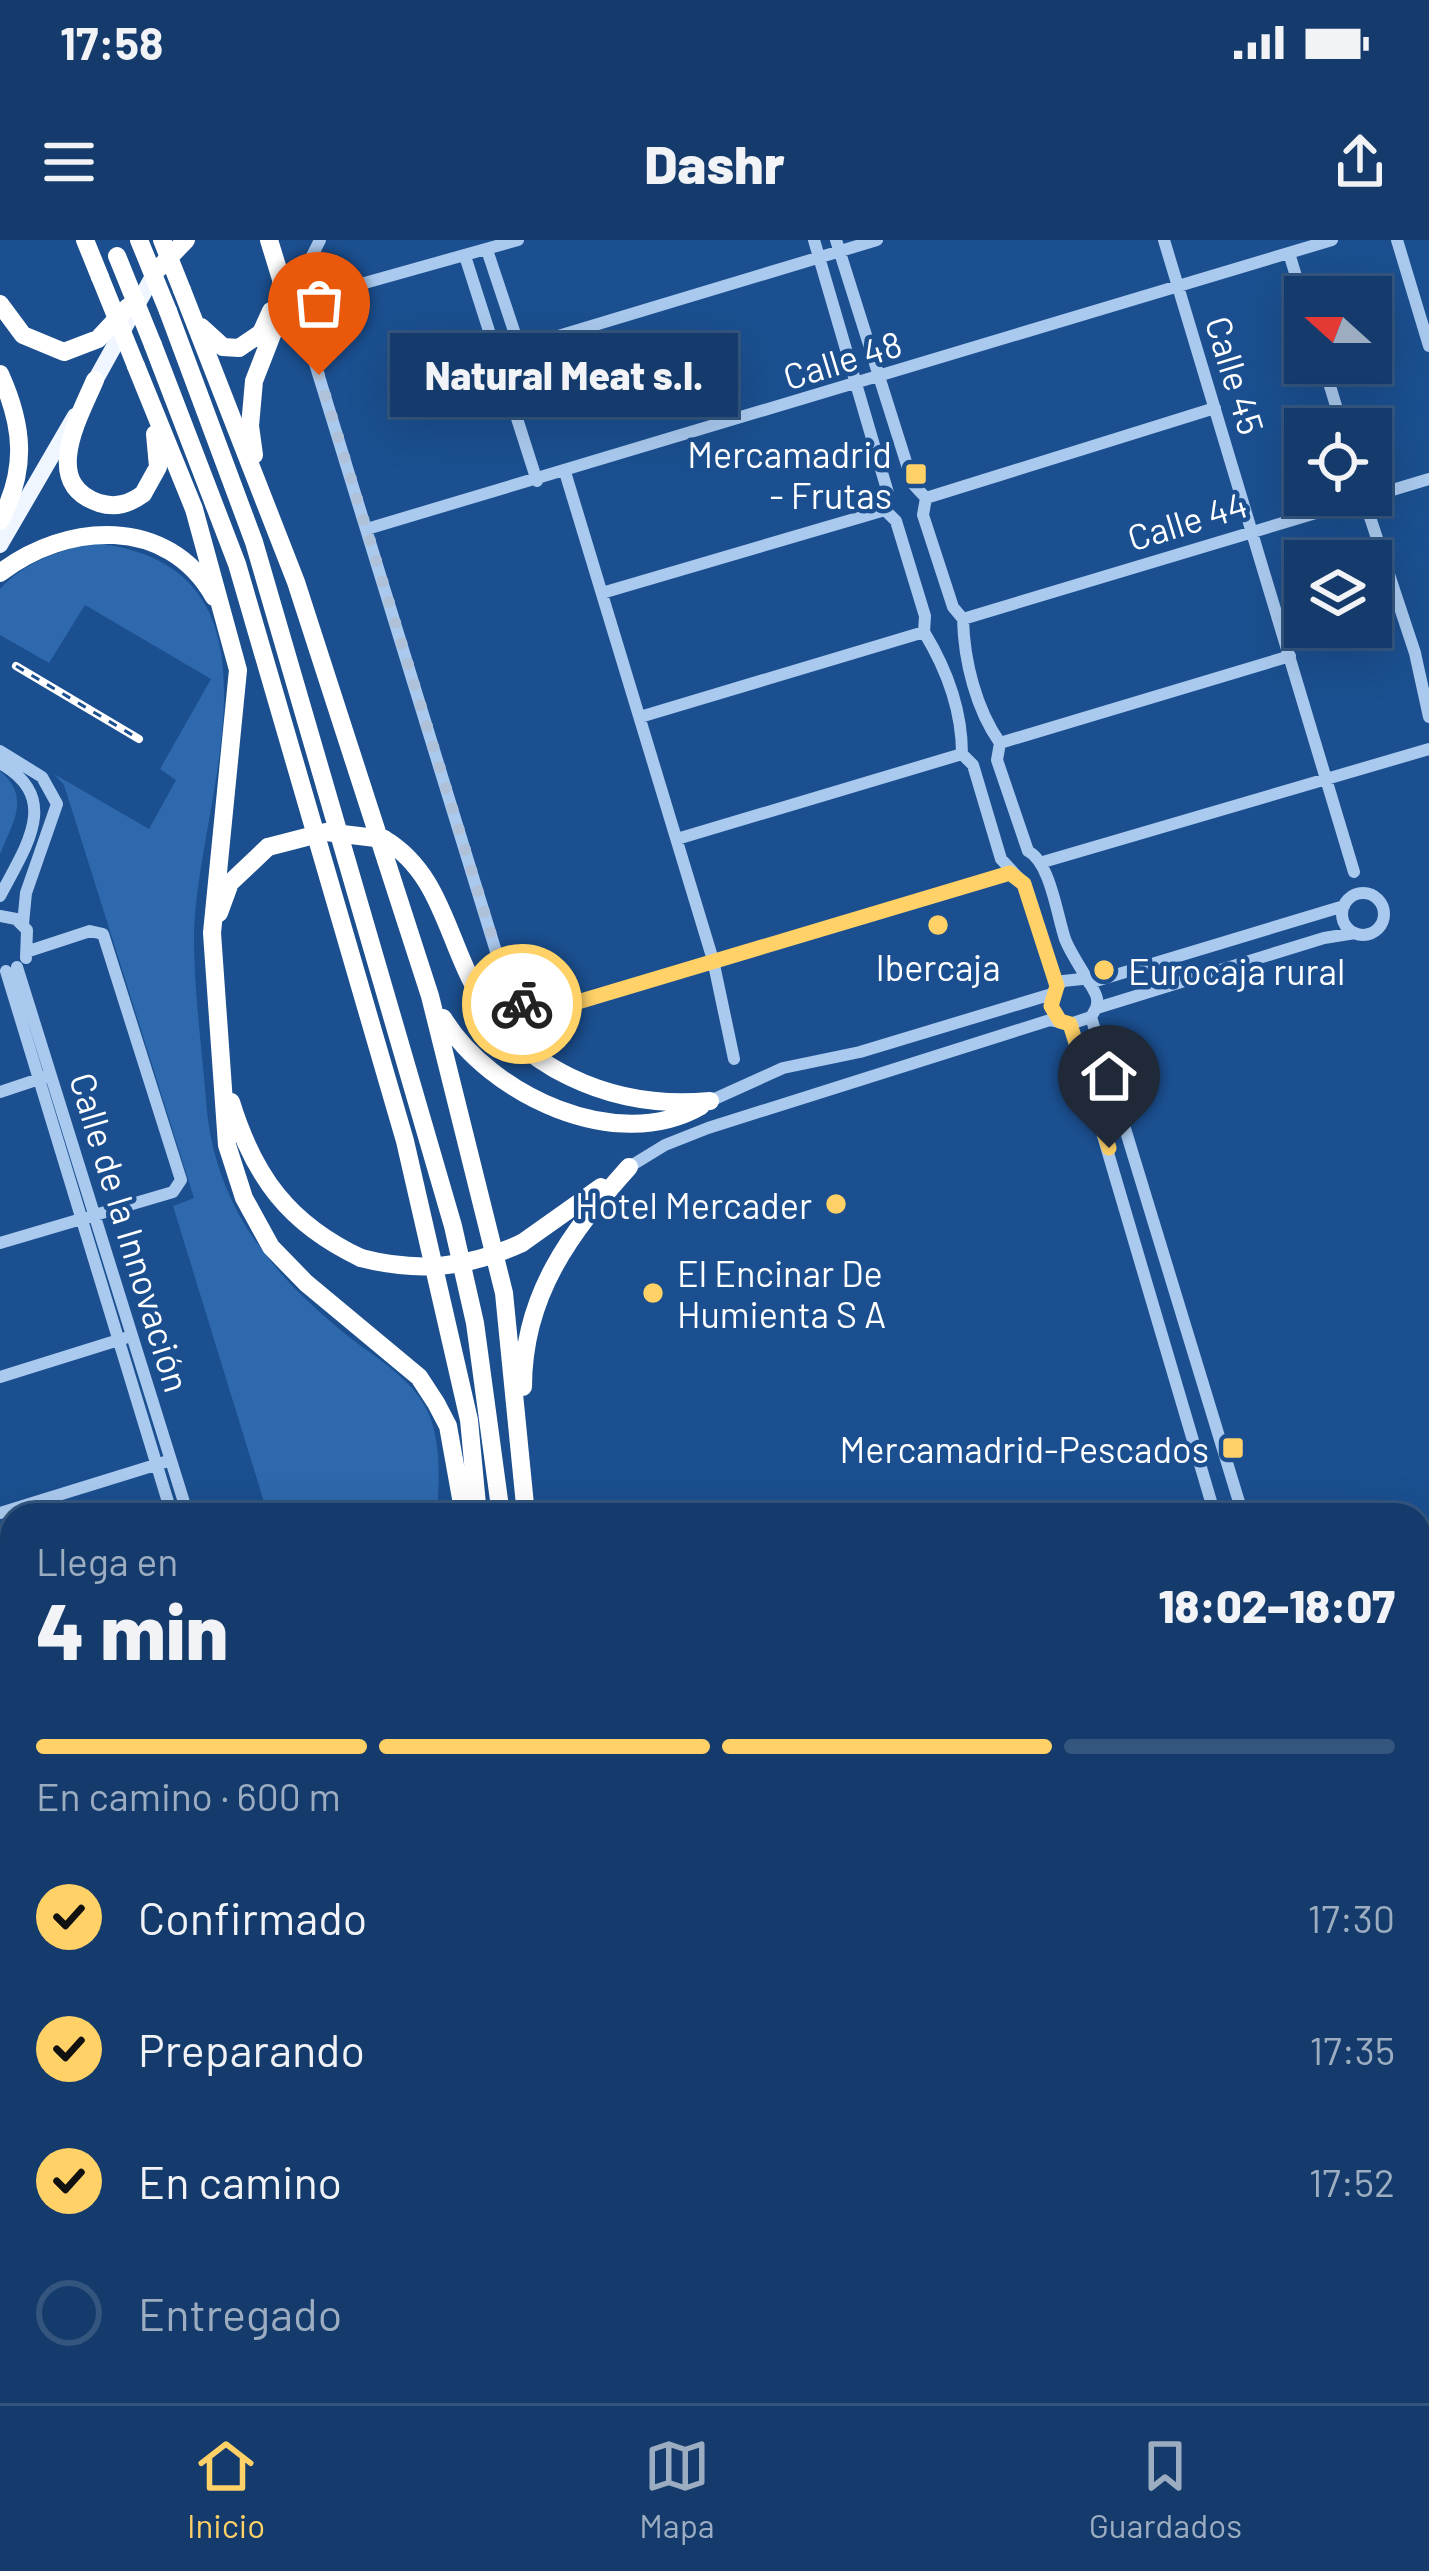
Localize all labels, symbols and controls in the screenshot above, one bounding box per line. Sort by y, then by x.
text: 17:58 [60,15,163,69]
icon: menu [36,129,102,195]
icon: share [1327,129,1393,195]
text: Dashr [644,130,785,195]
pin [268,252,370,375]
icon: bag [286,270,352,336]
north arrow [1284,276,1392,384]
map controls [1284,276,1392,648]
street label: Calle 45 [1198,311,1274,439]
street label: Calle 48 [778,321,906,397]
callout: Natural Meat s.l. [391,333,739,417]
text: Natural Meat s.l. [425,351,703,398]
button: locate [1284,408,1392,516]
place label: Mercamadrid - Frutas [687,432,892,516]
marker: Mercamadrid - Frutas [903,461,929,487]
street label: Calle 44 [1122,482,1252,558]
button: layers [1284,540,1392,648]
marker: Ibercaja [925,912,951,938]
courier [462,944,582,1064]
place label: Ibercaja [875,945,1001,988]
place label: Eurocaja rural [1128,949,1345,992]
marker: Eurocaja rural [1091,957,1117,983]
icon: bike [489,971,555,1037]
pin [1058,1025,1160,1148]
icon: home [1076,1043,1142,1109]
street label: Calle de la Innovación [62,1067,200,1397]
place label: Hotel Mercader [575,1183,812,1226]
marker: Hotel Mercader [823,1191,849,1217]
place label: El Encinar De Humienta S A [677,1251,886,1335]
marker: El Encinar De Humienta S A [640,1280,666,1306]
place label: Mercamadrid-Pescados [840,1427,1209,1470]
marker: Mercamadrid-Pescados [1220,1435,1246,1461]
text: Llega en [36,1537,178,1584]
text: 18:02–18:07 [1159,1578,1395,1632]
text: 4 min [36,1582,229,1676]
text: En camino · 600 m [36,1772,341,1819]
icon: check [36,1884,102,1950]
text: Confirmado [138,1890,367,1944]
text: 17:30 [1308,1894,1395,1941]
icon: check [36,2016,102,2082]
text: Preparando [138,2022,365,2076]
text: 17:35 [1310,2026,1395,2073]
icon: check [36,2148,102,2214]
text: En camino [138,2154,342,2208]
text: 17:52 [1309,2158,1395,2205]
text: Entregado [138,2286,342,2340]
tab: Inicio [187,2433,265,2545]
tab: Mapa [639,2433,715,2545]
tab: Guardados [1089,2433,1242,2545]

